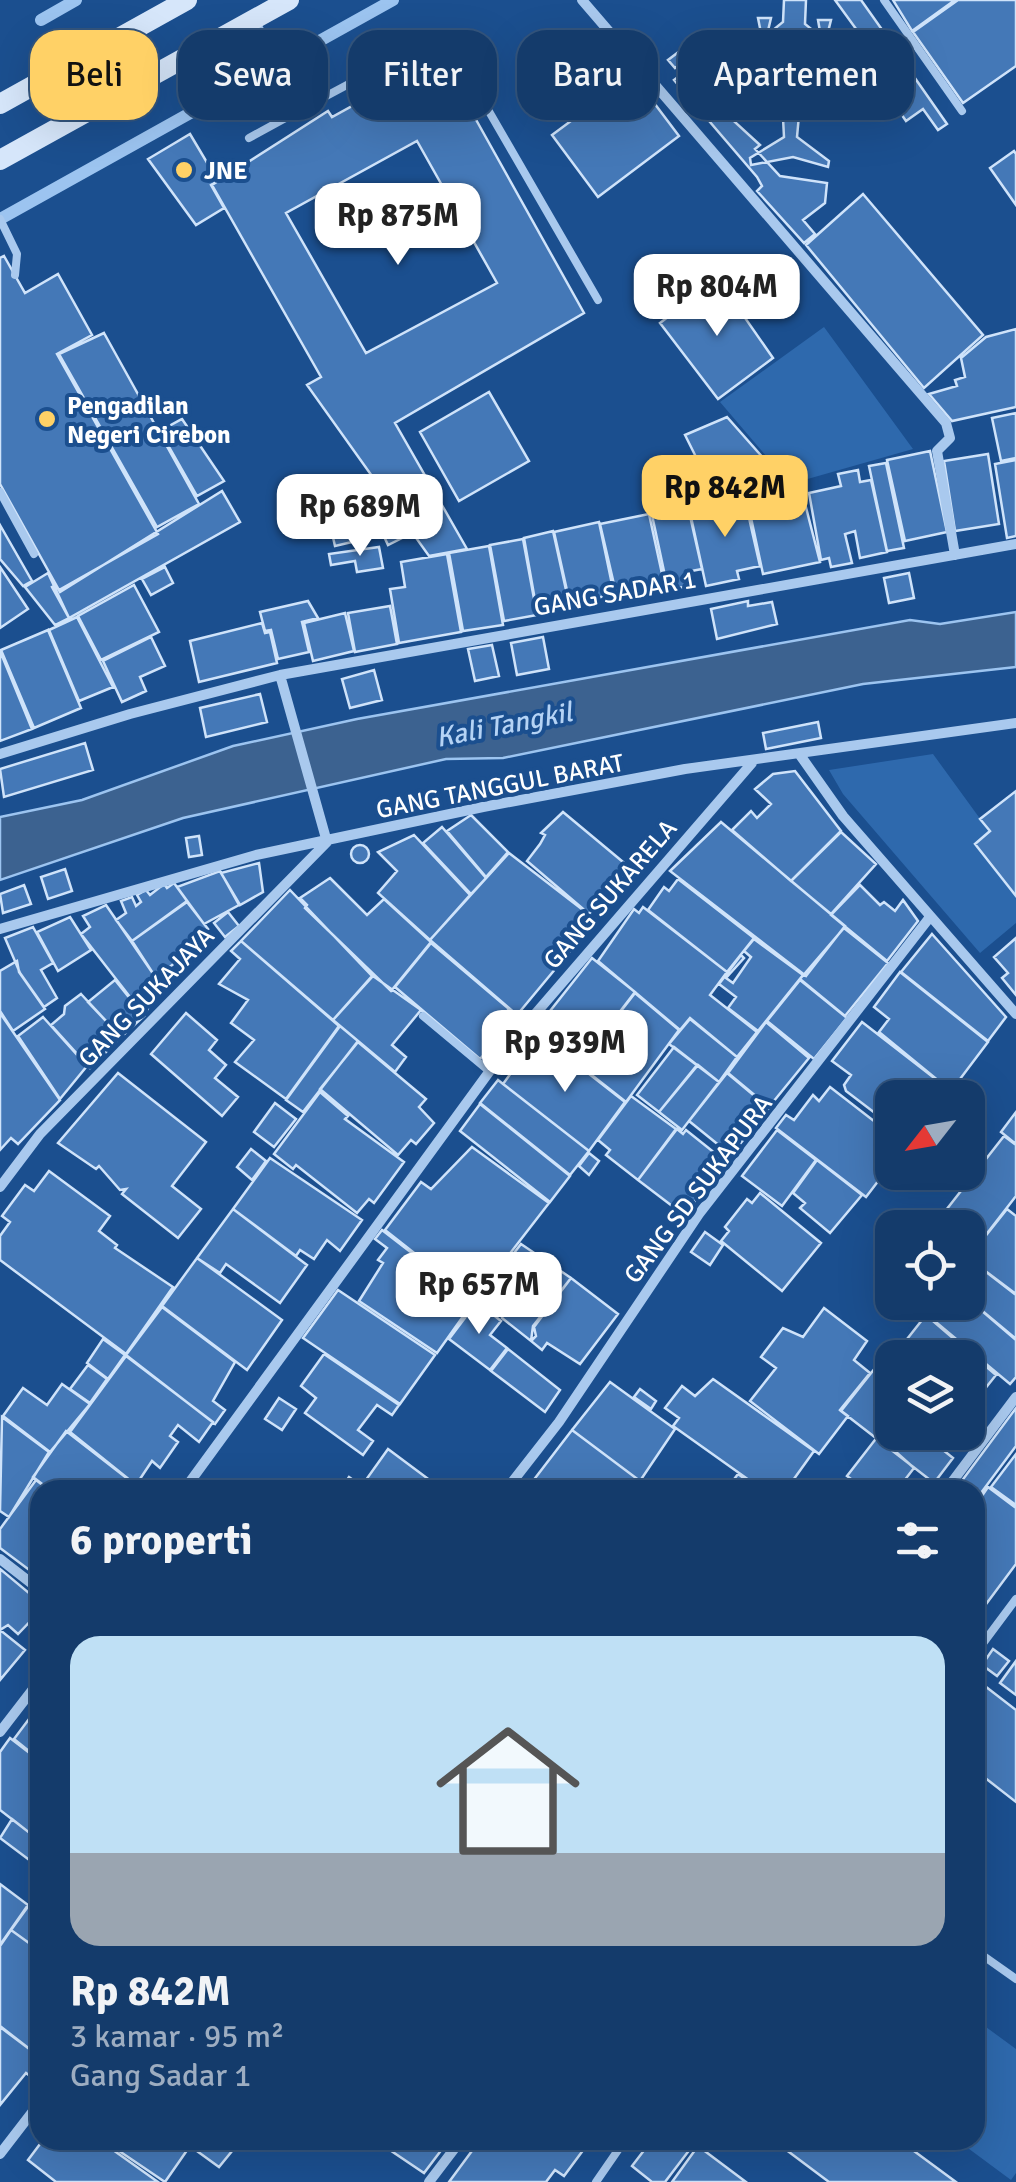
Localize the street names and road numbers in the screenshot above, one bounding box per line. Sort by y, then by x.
street label: GANG SADAR 1 [531,563,699,623]
street label: GANG TANGGUL BARAT [374,747,627,825]
street label: GANG SUKARELA [537,813,683,975]
street label: GANG SUKAJAYA [71,921,221,1073]
street label: GANG SD SUKAPURA [617,1089,779,1289]

